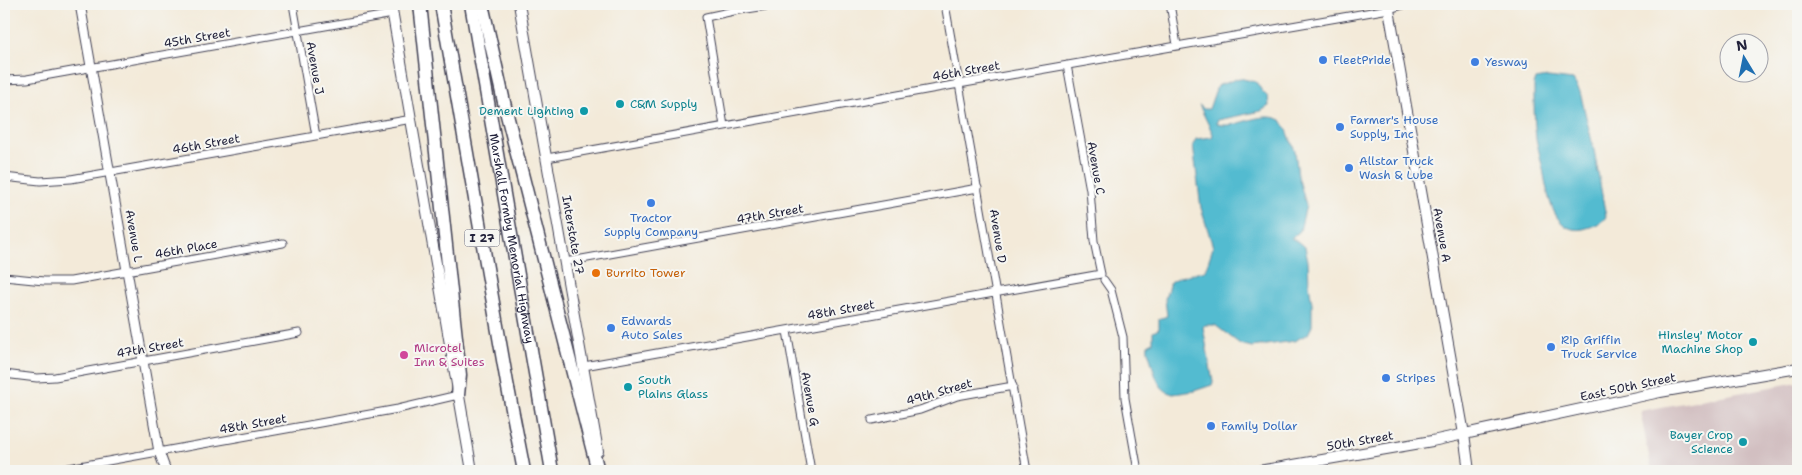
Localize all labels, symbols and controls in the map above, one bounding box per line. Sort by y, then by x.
street label: 45th Street [162,24,232,52]
north arrow [1720,32,1770,82]
text: N [1735,35,1749,55]
street label: Avenue J [302,40,328,96]
place label: FleetPride [1333,52,1391,68]
marker: FleetPride [1317,54,1329,66]
place label: Yesway [1485,54,1528,70]
marker: Yesway [1469,56,1481,68]
street label: 46th Street [931,57,1001,85]
place label: C&M Supply [630,96,698,112]
marker: C&M Supply [614,98,626,110]
place label: Dement Lighting [479,103,574,119]
marker: Dement Lighting [578,105,590,117]
place label: Farmer's House Supply, Inc [1350,112,1439,142]
marker: Farmer's House Supply, Inc [1334,121,1346,133]
street label: 46th Street [171,130,241,158]
street label: Marshall Formby Memorial Highway [486,132,538,345]
street label: Avenue C [1083,140,1109,196]
place label: Allstar Truck Wash & Lube [1359,153,1434,183]
marker: Allstar Truck Wash & Lube [1343,162,1355,174]
street label: Interstate 27 [558,194,588,276]
marker: Tractor Supply Company [645,197,657,209]
street label: 47th Street [735,200,805,228]
street label: Avenue A [1429,206,1455,264]
street label: Avenue L [122,208,147,264]
street label: Avenue D [986,208,1010,264]
place label: Tractor Supply Company [604,210,698,240]
road number: I 27 [464,230,500,247]
street label: 46th Place [153,236,219,262]
place label: Burrito Tower [606,265,686,281]
marker: Burrito Tower [590,267,602,279]
street label: 48th Street [806,296,876,324]
place label: Edwards Auto Sales [621,313,683,343]
marker: Edwards Auto Sales [605,322,617,334]
place label: Hinsley' Motor Machine Shop [1658,327,1743,357]
place label: Rip Griffin Truck Service [1561,332,1637,362]
street label: 47th Street [115,334,185,362]
marker: Hinsley' Motor Machine Shop [1747,336,1759,348]
place label: Microtel Inn & Suites [414,340,485,370]
marker: Rip Griffin Truck Service [1545,341,1557,353]
marker: Microtel Inn & Suites [398,349,410,361]
street label: East 50th Street [1579,369,1677,405]
street label: Avenue G [797,370,823,428]
place label: Stripes [1396,370,1436,386]
place label: South Plains Glass [638,372,708,402]
marker: Stripes [1380,372,1392,384]
street label: 49th Street [904,375,974,409]
marker: South Plains Glass [622,381,634,393]
street label: 48th Street [218,410,288,438]
place label: Family Dollar [1221,418,1298,434]
marker: Family Dollar [1205,420,1217,432]
street label: 50th Street [1325,427,1395,455]
place label: Bayer Crop Science [1670,427,1733,457]
marker: Bayer Crop Science [1737,436,1749,448]

